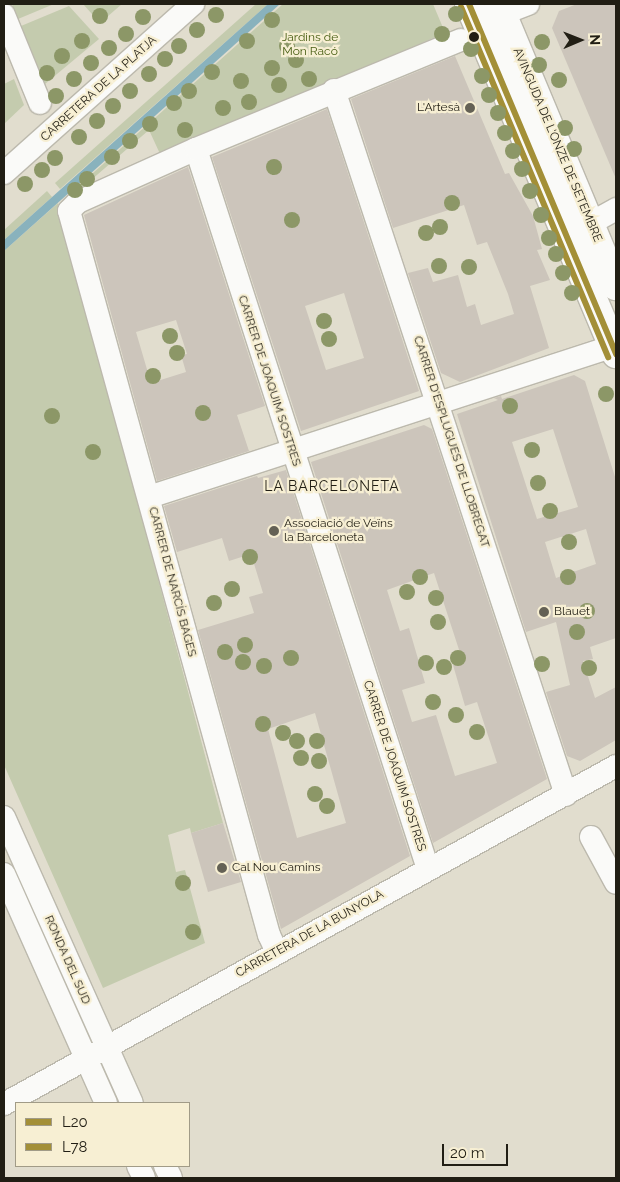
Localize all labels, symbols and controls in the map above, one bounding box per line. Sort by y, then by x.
north arrow [555,15,605,65]
park label: Jardins de Mon Racó [282,31,338,59]
unlabelled marker [469,32,479,42]
street label: CARRETERA DE LA PLATJA [38,33,160,145]
text: N [587,34,603,45]
street label: AVINGUDA DE L'ONZE DE SETEMBRE [509,46,605,244]
place label: L'Artesà [417,101,460,115]
marker: L'Artesà [464,102,476,114]
street label: CARRER DE JOAQUIM SOSTRES [234,294,304,468]
street label: CARRER D'ESPLUGUES DE LLOBREGAT [410,334,492,550]
district label: LA BARCELONETA [262,478,402,494]
street label: CARRER DE NARCÍS BAGES [145,505,199,659]
place label: Associació de Veïns la Barceloneta [284,517,393,545]
marker: Associació de Veïns la Barceloneta [268,525,280,537]
place label: Blauet [554,605,590,619]
marker: Blauet [538,606,550,618]
street label: CARRER DE JOAQUIM SOSTRES [359,679,429,853]
place label: Cal Nou Camins [232,861,321,875]
marker: Cal Nou Camins [216,862,228,874]
street label: CARRETERA DE LA BUNYOLA [233,887,387,981]
street label: RONDA DEL SUD [41,913,93,1007]
legend [15,1102,190,1167]
text: L20 [62,1113,88,1131]
scale bar [445,1134,511,1166]
text: L78 [62,1138,87,1156]
text: 20 m [450,1144,485,1162]

